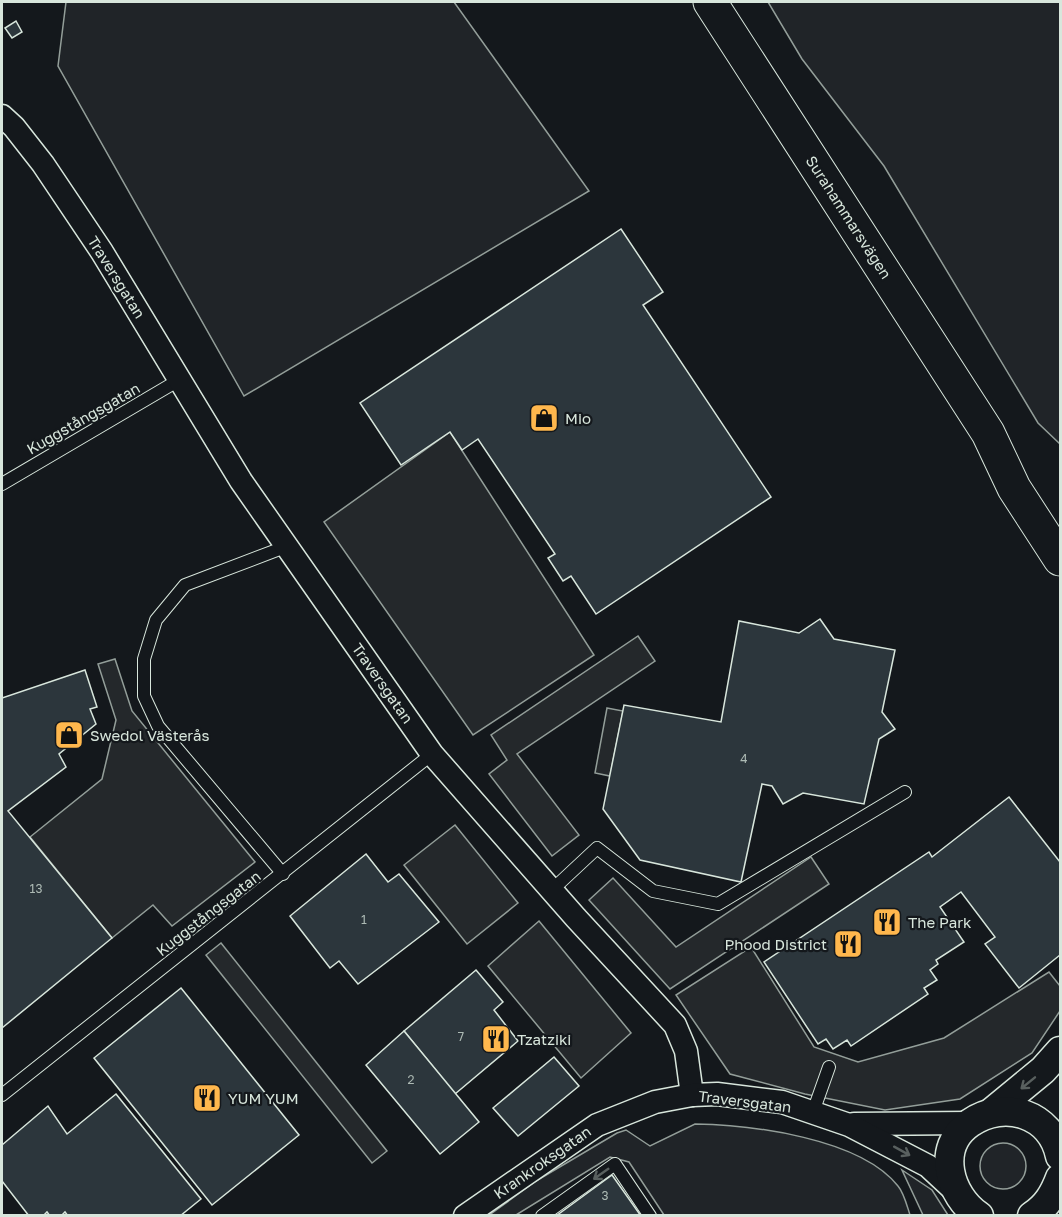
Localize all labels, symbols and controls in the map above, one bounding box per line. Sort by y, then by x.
street label: Surahammarsvägen [802,152,896,282]
street label: Traversgatan [85,233,149,321]
street label: Kuggstångsgatan [23,378,143,458]
shop icon: Mio [528,402,560,434]
place label: Mio [565,409,591,427]
street label: Traversgatan [349,639,417,727]
shop icon: Swedol Västerås [53,719,85,751]
place label: Swedol Västerås [90,726,210,744]
house number: 4 [740,751,748,766]
street label: Kuggstångsgatan [152,867,264,959]
house number: 13 [30,881,42,896]
restaurant icon: The Park [871,906,903,938]
house number: 1 [361,912,367,927]
place label: The Park [908,913,972,931]
restaurant icon: Phood District [832,928,864,960]
place label: Phood District [724,935,827,953]
restaurant icon: Tzatziki [480,1023,512,1055]
house number: 7 [458,1029,464,1044]
place label: Tzatziki [517,1030,571,1048]
house number: 2 [408,1072,415,1087]
one-way arrow [1020,1076,1036,1089]
restaurant icon: YUM YUM [191,1082,223,1114]
street label: Traversgatan [697,1086,793,1116]
place label: YUM YUM [228,1089,299,1107]
street label: Krankroksgatan [490,1122,594,1202]
one-way arrow [892,1146,910,1157]
one-way arrow [594,1168,610,1180]
house number: 3 [601,1188,609,1203]

